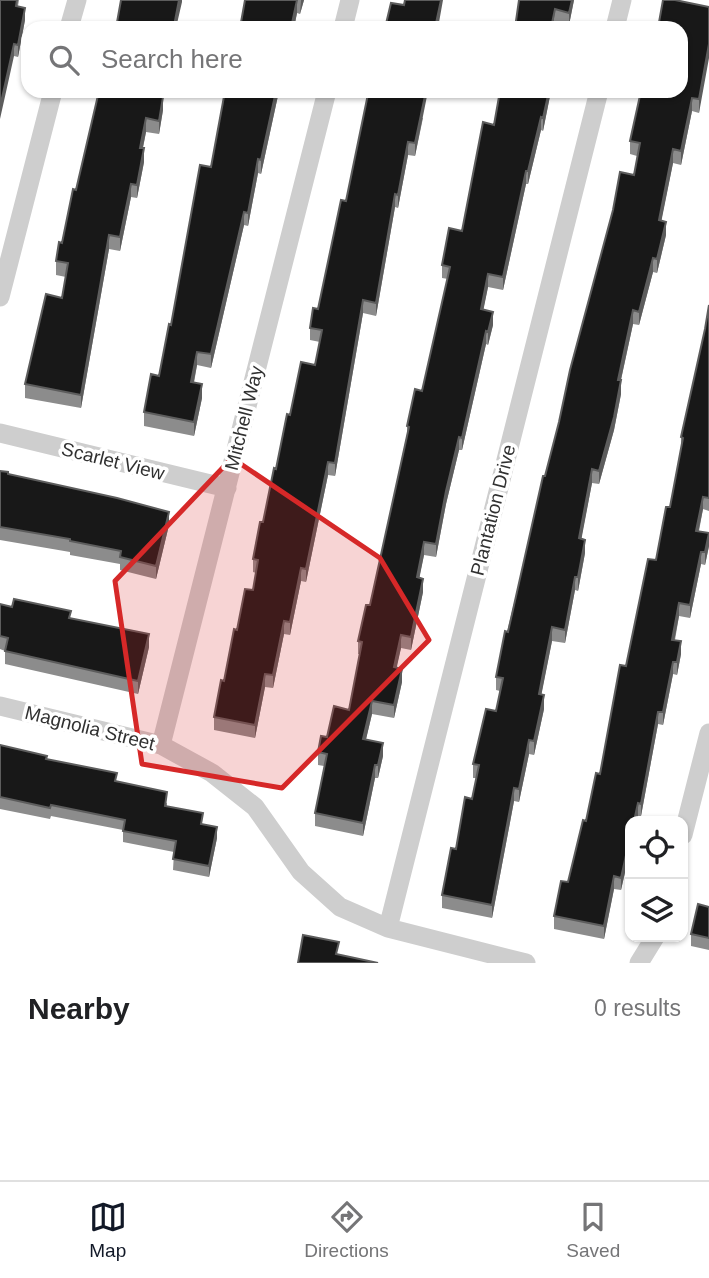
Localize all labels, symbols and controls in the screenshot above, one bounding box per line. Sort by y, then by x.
search box [21,21,688,98]
icon: search [45,41,83,79]
text: Search here [101,44,243,74]
street label: Mitchell Way [221,363,267,472]
street label: Scarlet View [59,438,167,484]
street label: Plantation Drive [467,442,519,578]
street label: Magnolia Street [23,702,158,754]
map controls [625,816,688,942]
button: locate [625,816,688,879]
button: layers [625,879,688,942]
text: Nearby [28,992,130,1025]
text: 0 results [594,995,681,1021]
tab: Map [89,1198,127,1262]
tab: Directions [304,1198,389,1262]
tab: Saved [566,1198,620,1262]

